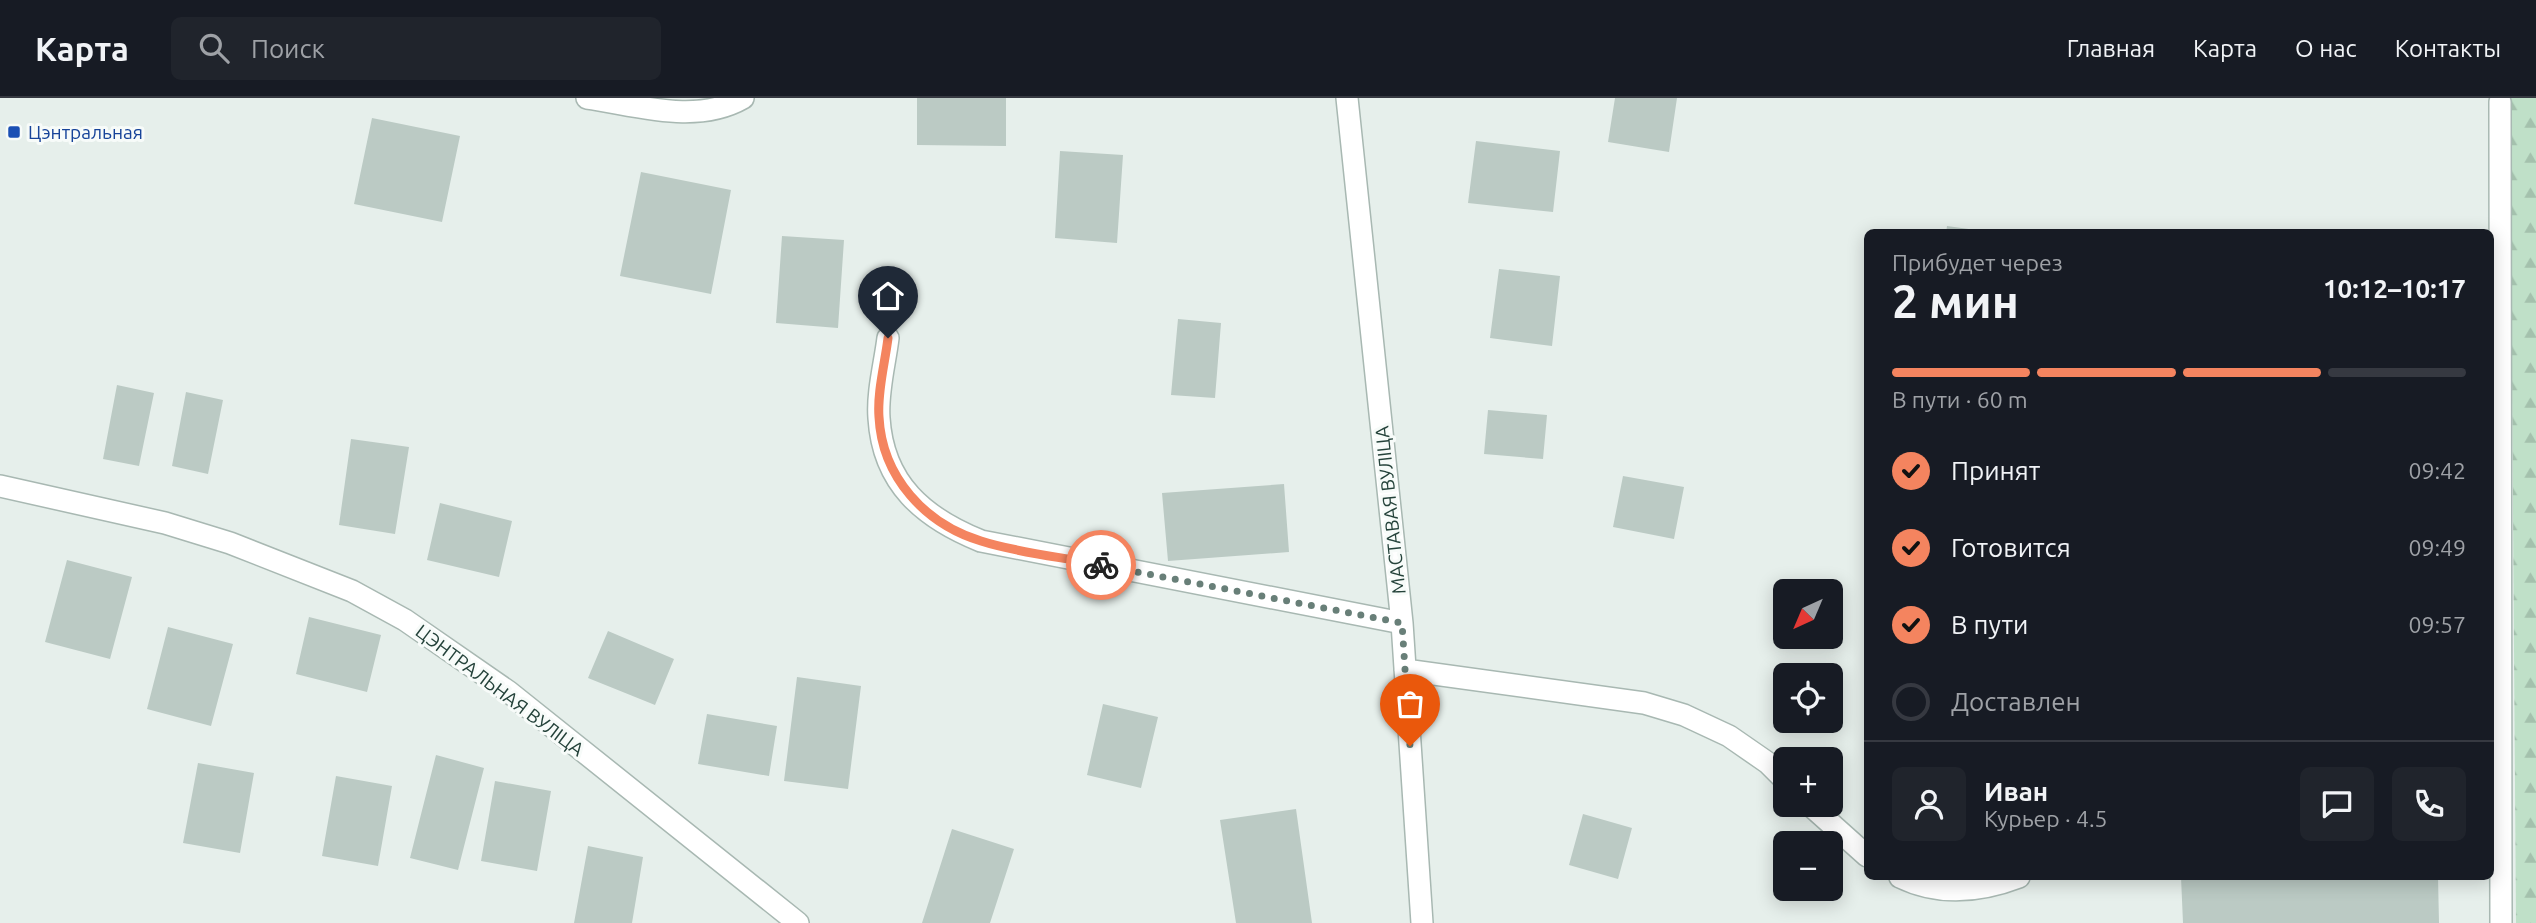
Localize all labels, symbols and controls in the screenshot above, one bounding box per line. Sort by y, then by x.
search box [171,17,661,80]
icon: search [195,29,233,67]
text: Карта [35,30,129,67]
text: Поиск [251,34,325,63]
text: Главная [2067,35,2155,62]
text: Карта [2193,35,2257,62]
text: О нас [2295,35,2357,62]
text: Контакты [2395,35,2501,62]
place label: Цэнтральная [28,121,143,143]
marker: Цэнтральная [6,124,22,140]
text: Прибудет через [1892,250,2063,275]
pin [858,266,918,338]
text: 10:12–10:17 [2323,274,2466,303]
text: 2 мин [1892,275,2019,327]
icon: home [869,277,907,315]
text: В пути · 60 m [1892,387,2028,412]
street label: МАСТАВАЯ ВУЛІЦА [1370,424,1410,595]
icon: check [1892,452,1930,490]
text: Принят [1951,456,2040,485]
text: 09:42 [2408,458,2466,483]
icon: check [1892,529,1930,567]
courier [1066,530,1136,600]
text: Готовится [1951,533,2071,562]
text: 09:49 [2408,535,2466,560]
icon: bike [1082,546,1120,584]
north arrow [1773,579,1843,649]
map controls [1773,579,1843,901]
icon: check [1892,606,1930,644]
text: В пути [1951,610,2028,639]
text: 09:57 [2408,612,2466,637]
street label: ЦЭНТРАЛЬНАЯ ВУЛІЦА [412,620,589,761]
button: locate [1773,663,1843,733]
pin [1380,674,1440,746]
icon: bag [1391,685,1429,723]
text: Доставлен [1951,687,2081,716]
button: + [1773,747,1843,817]
button: person [1892,767,1966,841]
button: chat [2300,767,2374,841]
button: phone [2392,767,2466,841]
text: Иван [1984,777,2048,806]
text: Курьер · 4.5 [1984,806,2108,831]
button: − [1773,831,1843,901]

